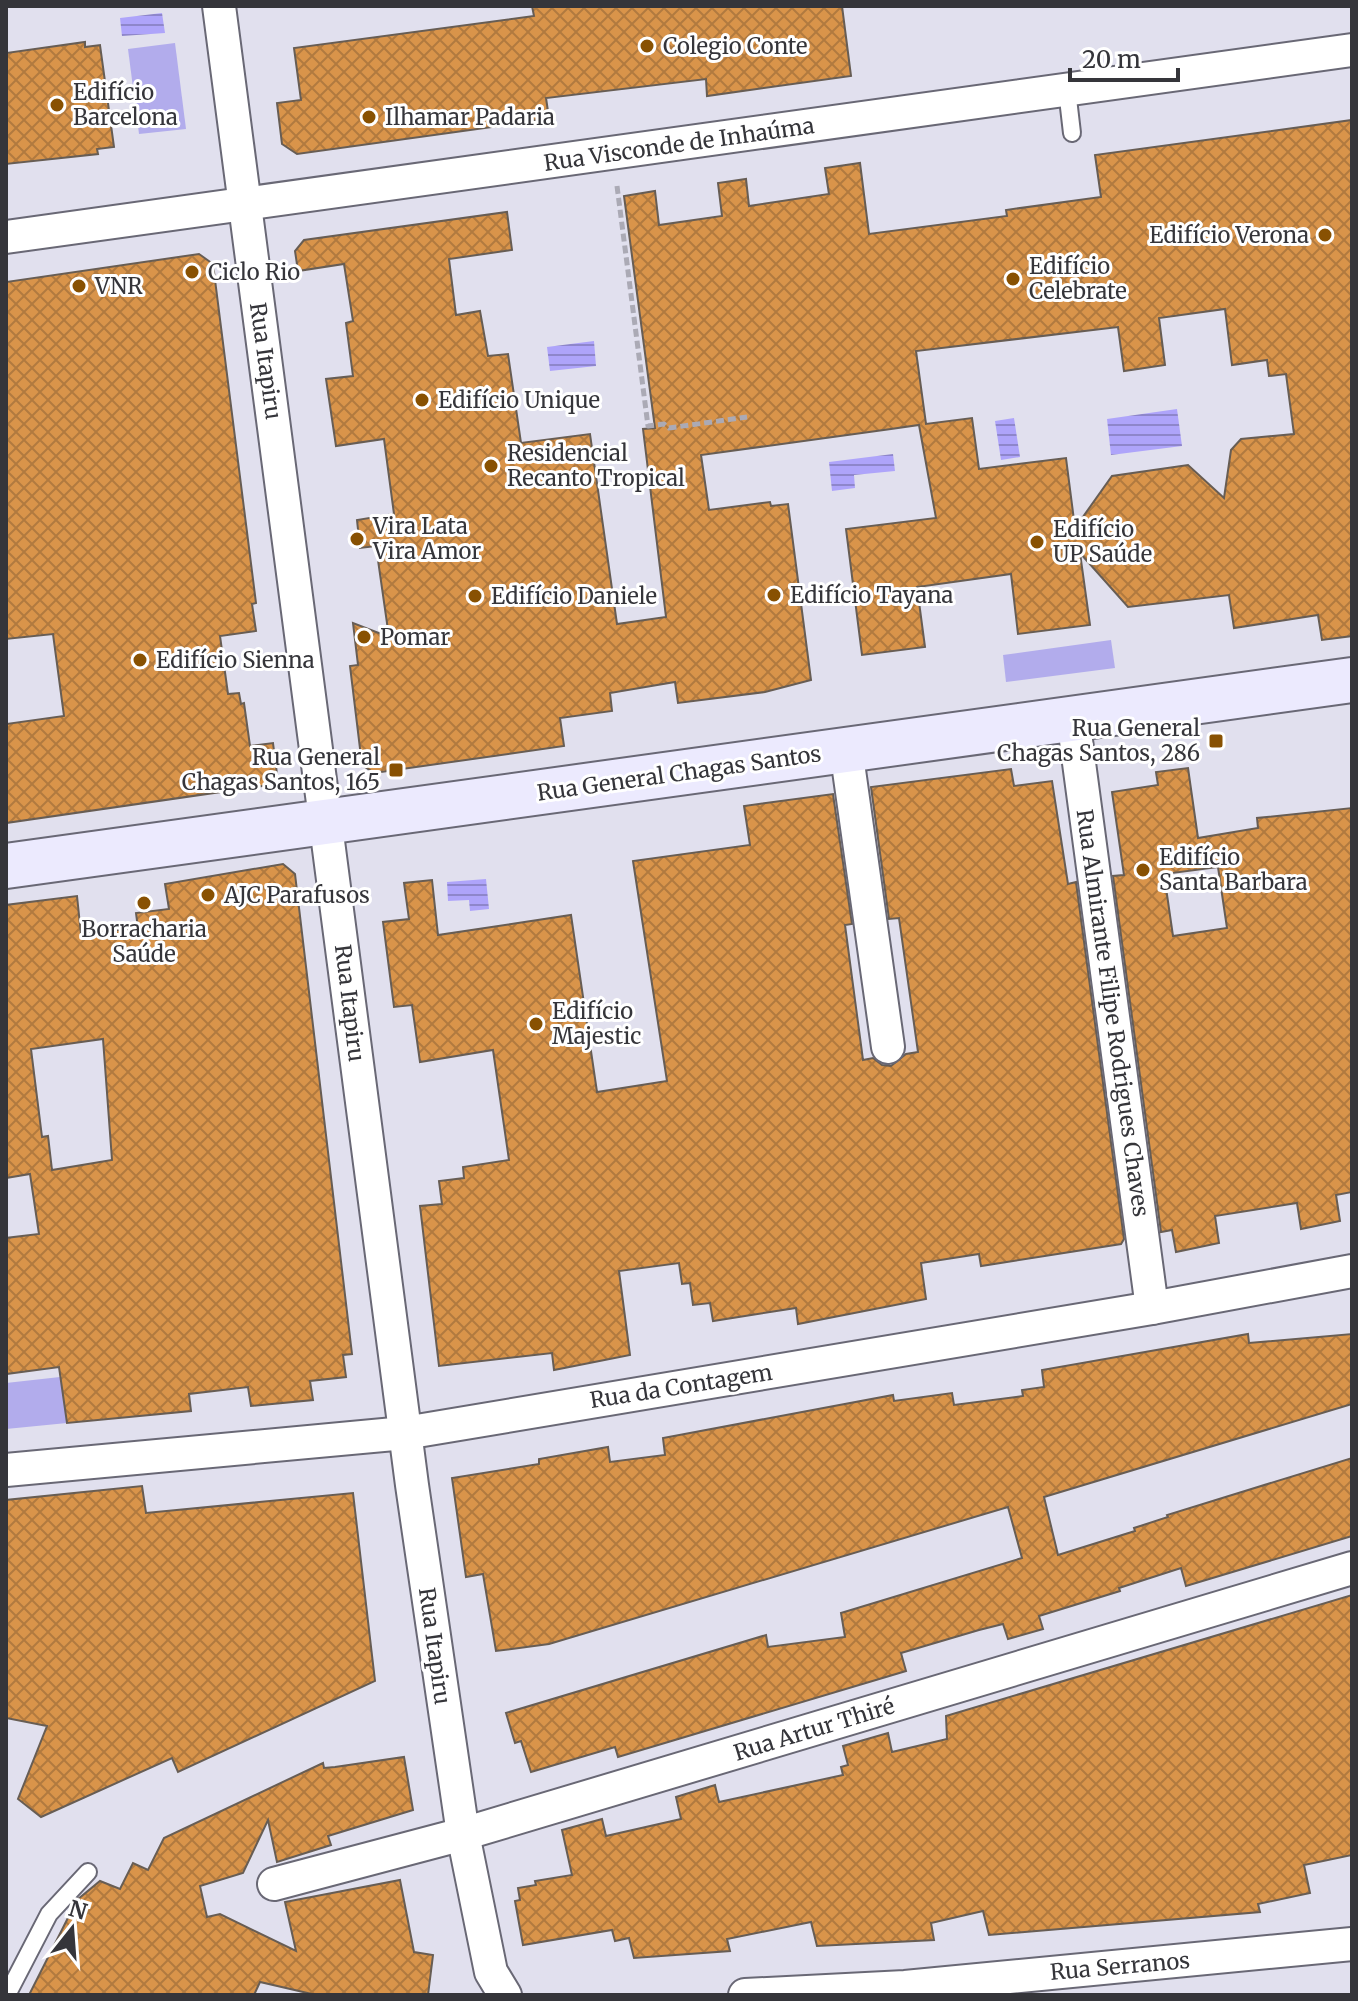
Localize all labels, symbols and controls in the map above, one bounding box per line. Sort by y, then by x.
place label: Colegio Conte [663,32,808,60]
scale bar [1070,32,1178,82]
marker: Colegio Conte [638,37,656,55]
text: 20 m [1082,44,1141,75]
place label: Edifício Barcelona [73,78,178,131]
marker: Edifício Barcelona [48,96,66,114]
place label: Ilhamar Padaria [385,103,555,131]
marker: Ilhamar Padaria [360,108,378,126]
street label: Rua Visconde de Inhaúma [542,111,816,177]
place label: Edifício Verona [1149,221,1309,249]
marker: Edifício Verona [1316,226,1334,244]
place label: Edifício Celebrate [1029,252,1127,305]
place label: Ciclo Rio [208,258,300,286]
marker: Ciclo Rio [183,263,201,281]
marker: Edifício Celebrate [1004,270,1022,288]
place label: VNR [94,272,143,300]
marker: VNR [70,277,88,295]
street label: Rua Itapiru [244,301,288,421]
place label: Edifício Unique [438,386,600,414]
marker: Edifício Unique [413,391,431,409]
place label: Residencial Recanto Tropical [507,439,685,492]
marker: Residencial Recanto Tropical [482,457,500,475]
place label: Vira Lata Vira Amor [372,512,481,565]
place label: Edifício UP Saúde [1053,515,1152,568]
marker: Vira Lata Vira Amor [348,530,366,548]
marker: Edifício UP Saúde [1028,533,1046,551]
place label: Edifício Tayana [790,581,954,609]
place label: Edifício Daniele [491,582,657,610]
marker: Edifício Tayana [765,586,783,604]
marker: Edifício Daniele [466,587,484,605]
place label: Pomar [380,623,450,651]
marker: Pomar [355,628,373,646]
place label: Edifício Sienna [156,646,315,674]
marker: Edifício Sienna [131,651,149,669]
place label: Rua General Chagas Santos, 286 [997,714,1200,767]
marker: Rua General Chagas Santos, 286 [1207,732,1225,750]
street label: Rua General Chagas Santos [535,739,823,807]
place label: Rua General Chagas Santos, 165 [182,743,380,796]
marker: Rua General Chagas Santos, 165 [387,761,405,779]
street label: Rua Almirante Filipe Rodrigues Chaves [1071,807,1155,1219]
place label: Edifício Santa Barbara [1159,843,1308,896]
marker: Edifício Santa Barbara [1134,861,1152,879]
place label: AJC Parafusos [223,881,370,909]
marker: AJC Parafusos [199,886,217,904]
marker: Borracharia Saúde [135,894,153,912]
place label: Borracharia Saúde [81,915,207,968]
street label: Rua Itapiru [329,943,371,1063]
place label: Edifício Majestic [552,997,641,1050]
marker: Edifício Majestic [527,1015,545,1033]
street label: Rua da Contagem [588,1358,774,1414]
street label: Rua Itapiru [413,1586,457,1706]
street label: Rua Artur Thiré [730,1691,898,1767]
north arrow [32,1889,112,1969]
text: N [65,1894,91,1926]
street label: Rua Serranos [1049,1946,1191,1986]

